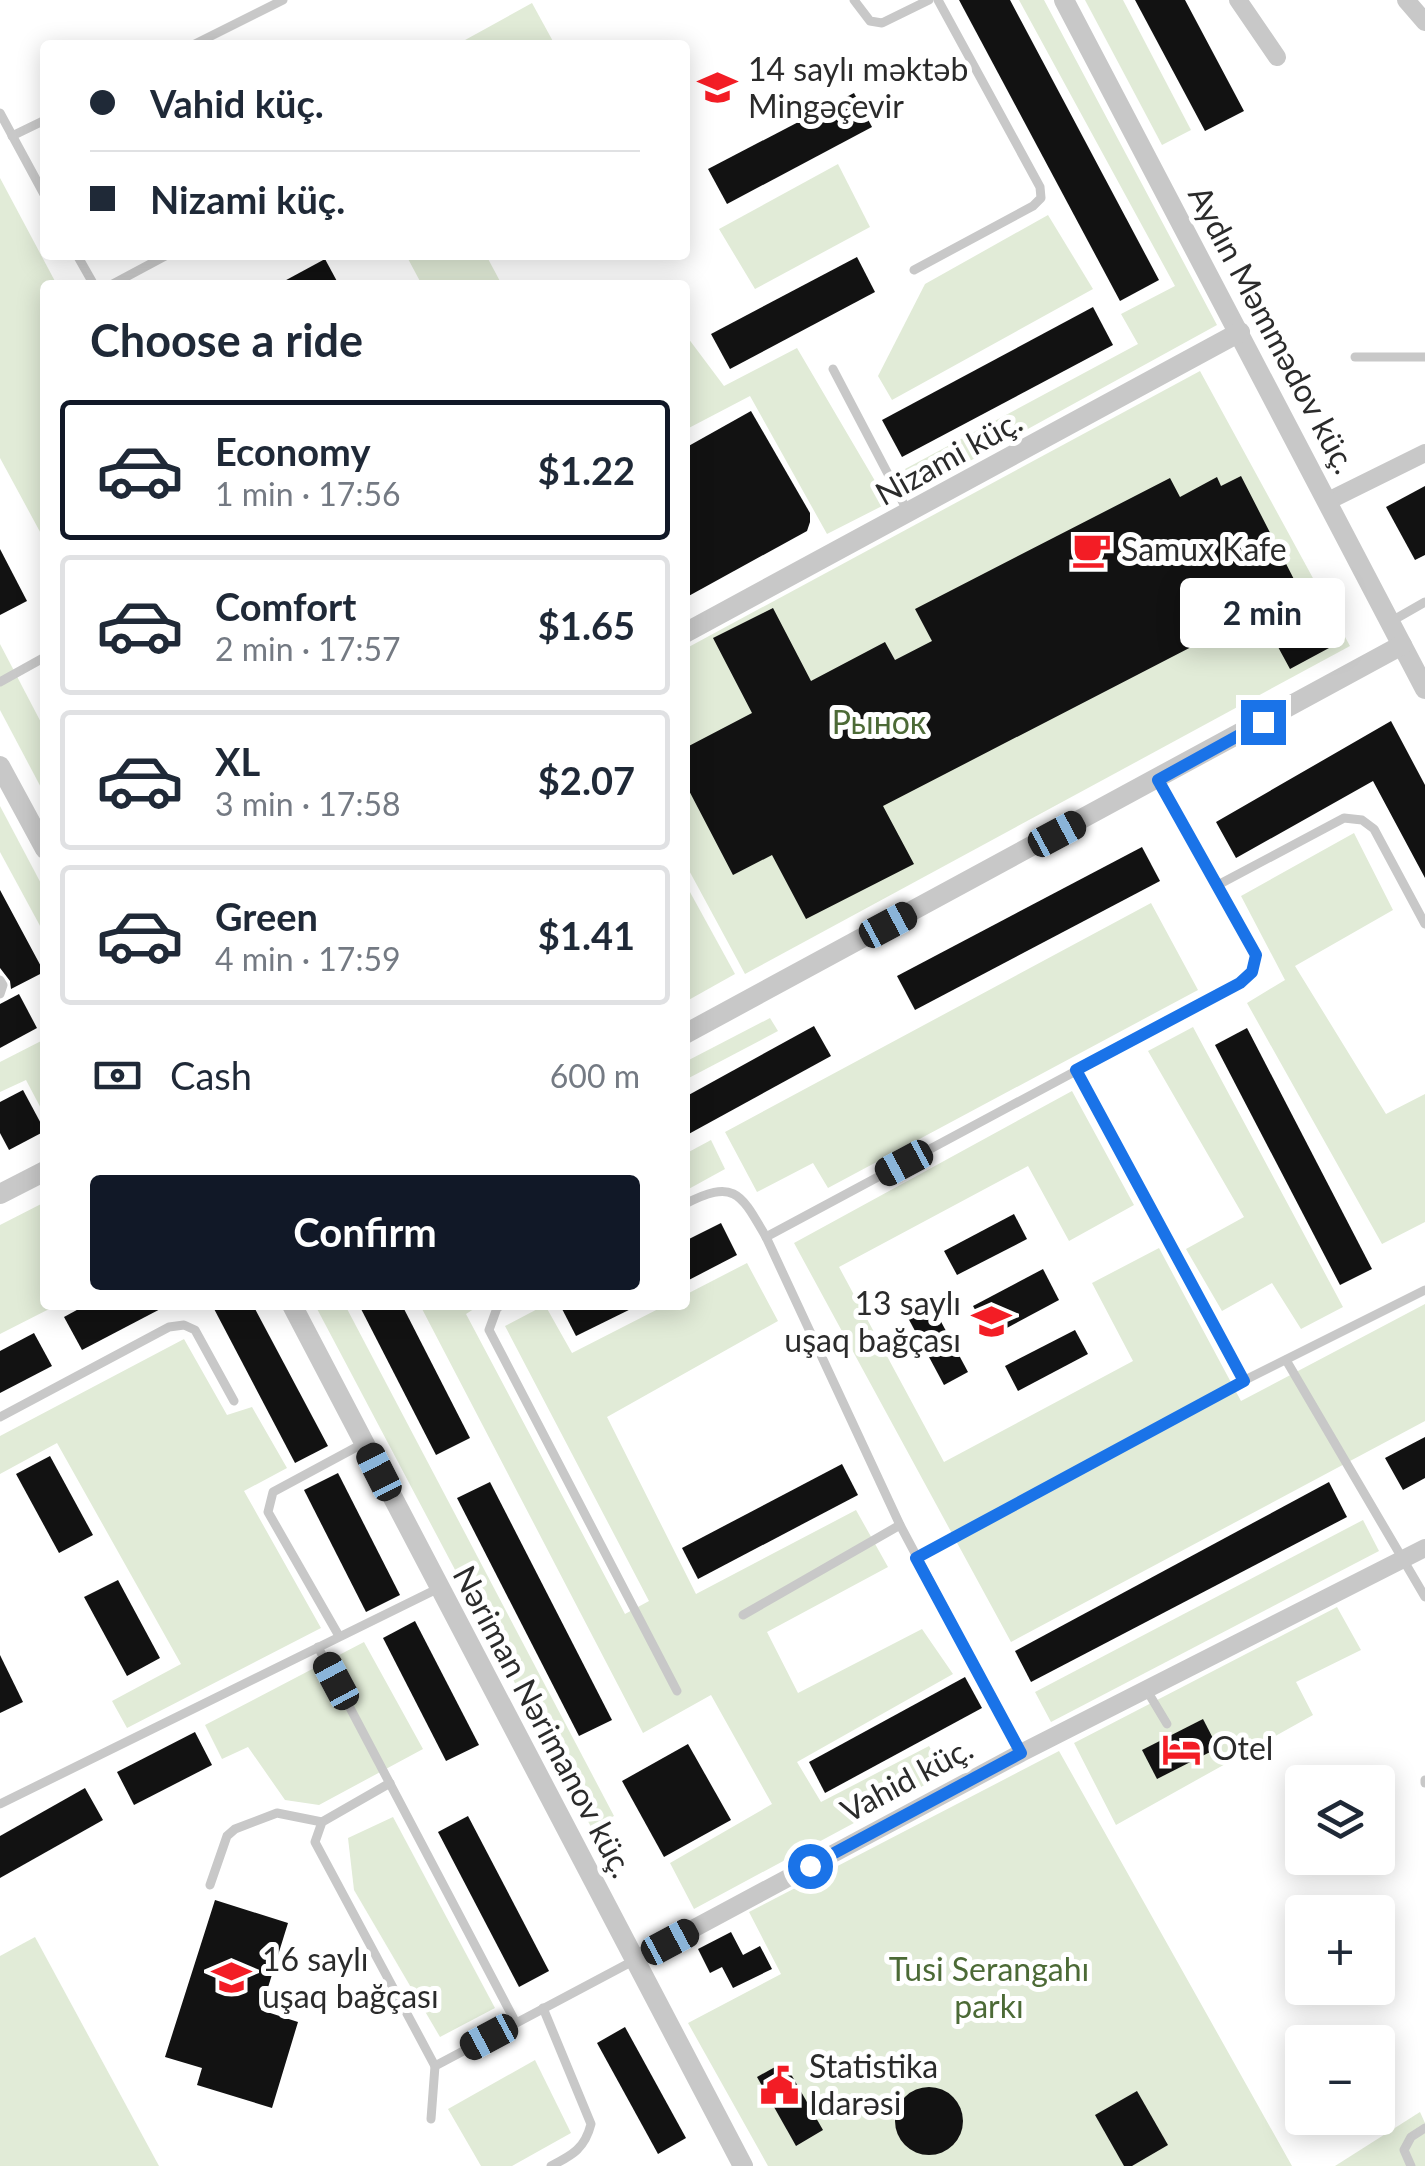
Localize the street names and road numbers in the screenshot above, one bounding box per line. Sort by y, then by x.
street label: Aydın Məmmədov küç. [1181,179,1366,480]
street label: Nizami küç. [868,401,1028,513]
street label: Nəriman Nərimanov küç. [446,1559,643,1884]
street label: Vahid küç. [834,1728,979,1830]

